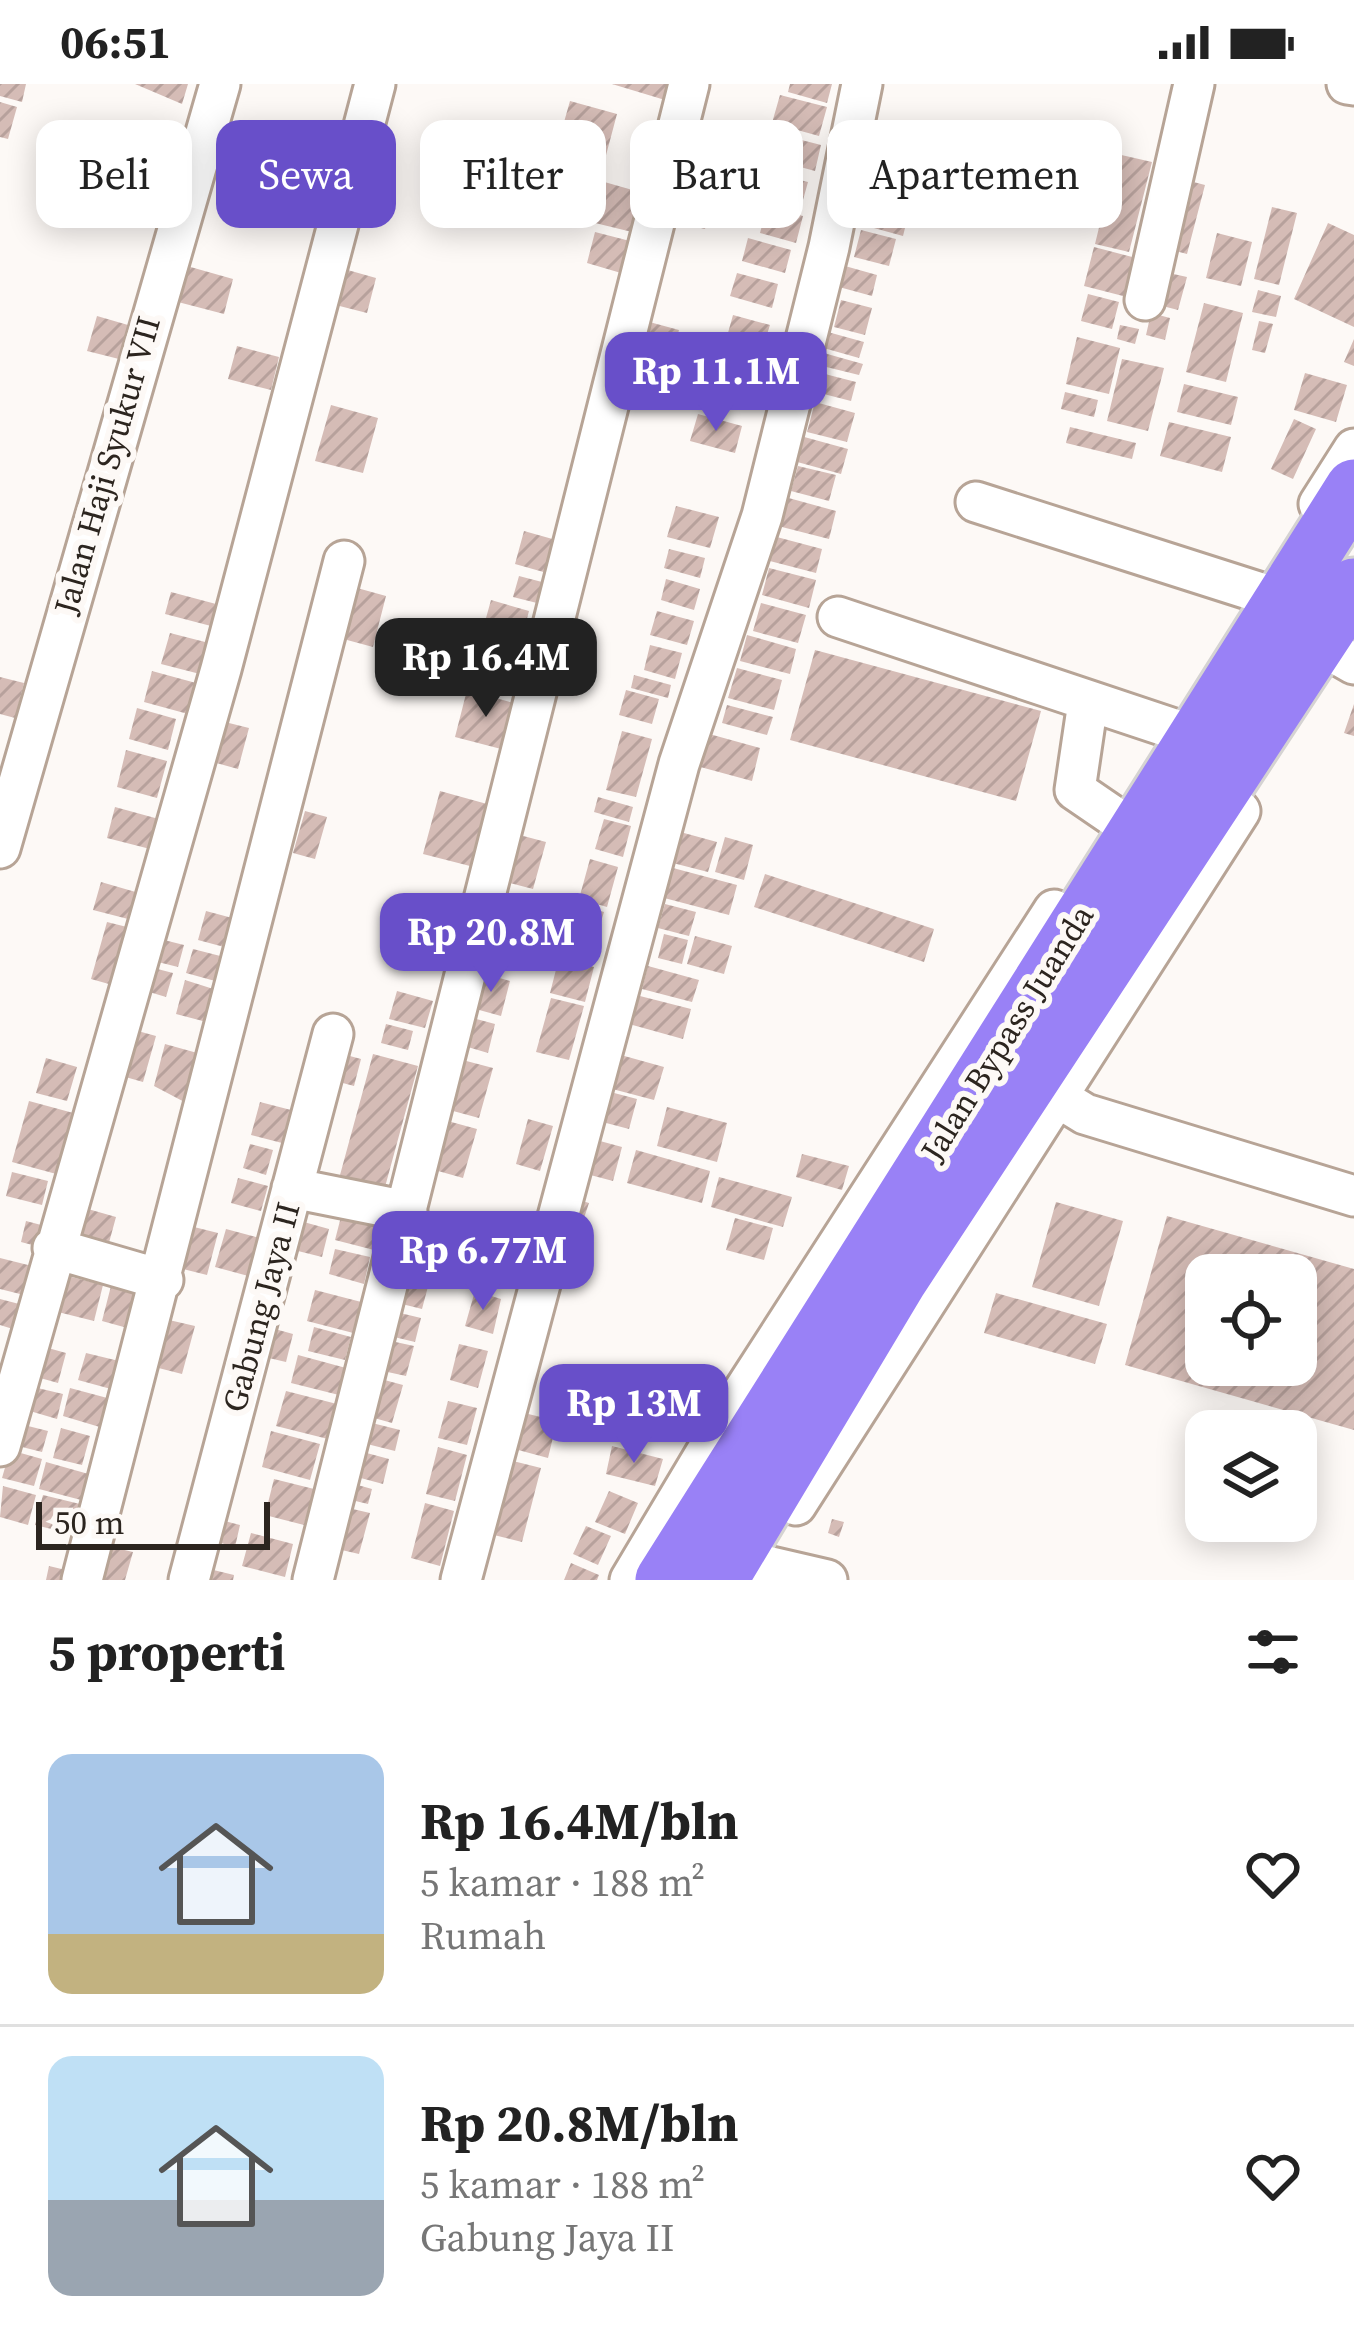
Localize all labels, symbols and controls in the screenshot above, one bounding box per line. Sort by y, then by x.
text: 06:51 [60,11,171,73]
chip: Beli [36,120,192,228]
chip: Sewa [216,120,396,228]
chip: Filter [420,120,606,228]
chip: Baru [630,120,803,228]
chip: Apartemen [827,120,1122,228]
street label: Jalan Haji Syukur VII [43,311,171,620]
pin: Rp 11.1M [592,332,840,434]
text: Rp 11.1M [632,344,800,397]
pin: Rp 16.4M [362,618,610,720]
text: Rp 16.4M [402,630,570,683]
pin: Rp 20.8M [367,893,615,995]
street label: Jalan Bypass Juanda [909,896,1104,1171]
text: Rp 20.8M [407,905,575,958]
street label: Gabung Jaya II [211,1197,311,1417]
pin: Rp 6.77M [359,1211,607,1313]
text: Rp 6.77M [399,1223,567,1276]
map controls [1185,1254,1317,1542]
button: locate [1185,1254,1317,1386]
pin: Rp 13M [536,1364,732,1466]
text: Rp 13M [566,1376,702,1429]
button: layers [1185,1410,1317,1542]
scale bar [36,1496,270,1549]
text: 50 m [54,1500,124,1545]
text: 5 properti [48,1617,285,1687]
icon: filters [1240,1619,1306,1685]
text: Rp 16.4M/bln [420,1786,739,1856]
icon: home [144,1802,288,1946]
icon: heart [1240,1841,1306,1907]
text: 5 kamar · 188 m² [420,1856,705,1909]
text: Rumah [420,1909,546,1962]
text: Rp 20.8M/bln [420,2088,739,2158]
icon: home [144,2104,288,2248]
icon: heart [1240,2143,1306,2209]
text: 5 kamar · 188 m² [420,2158,705,2211]
text: Gabung Jaya II [420,2211,674,2264]

